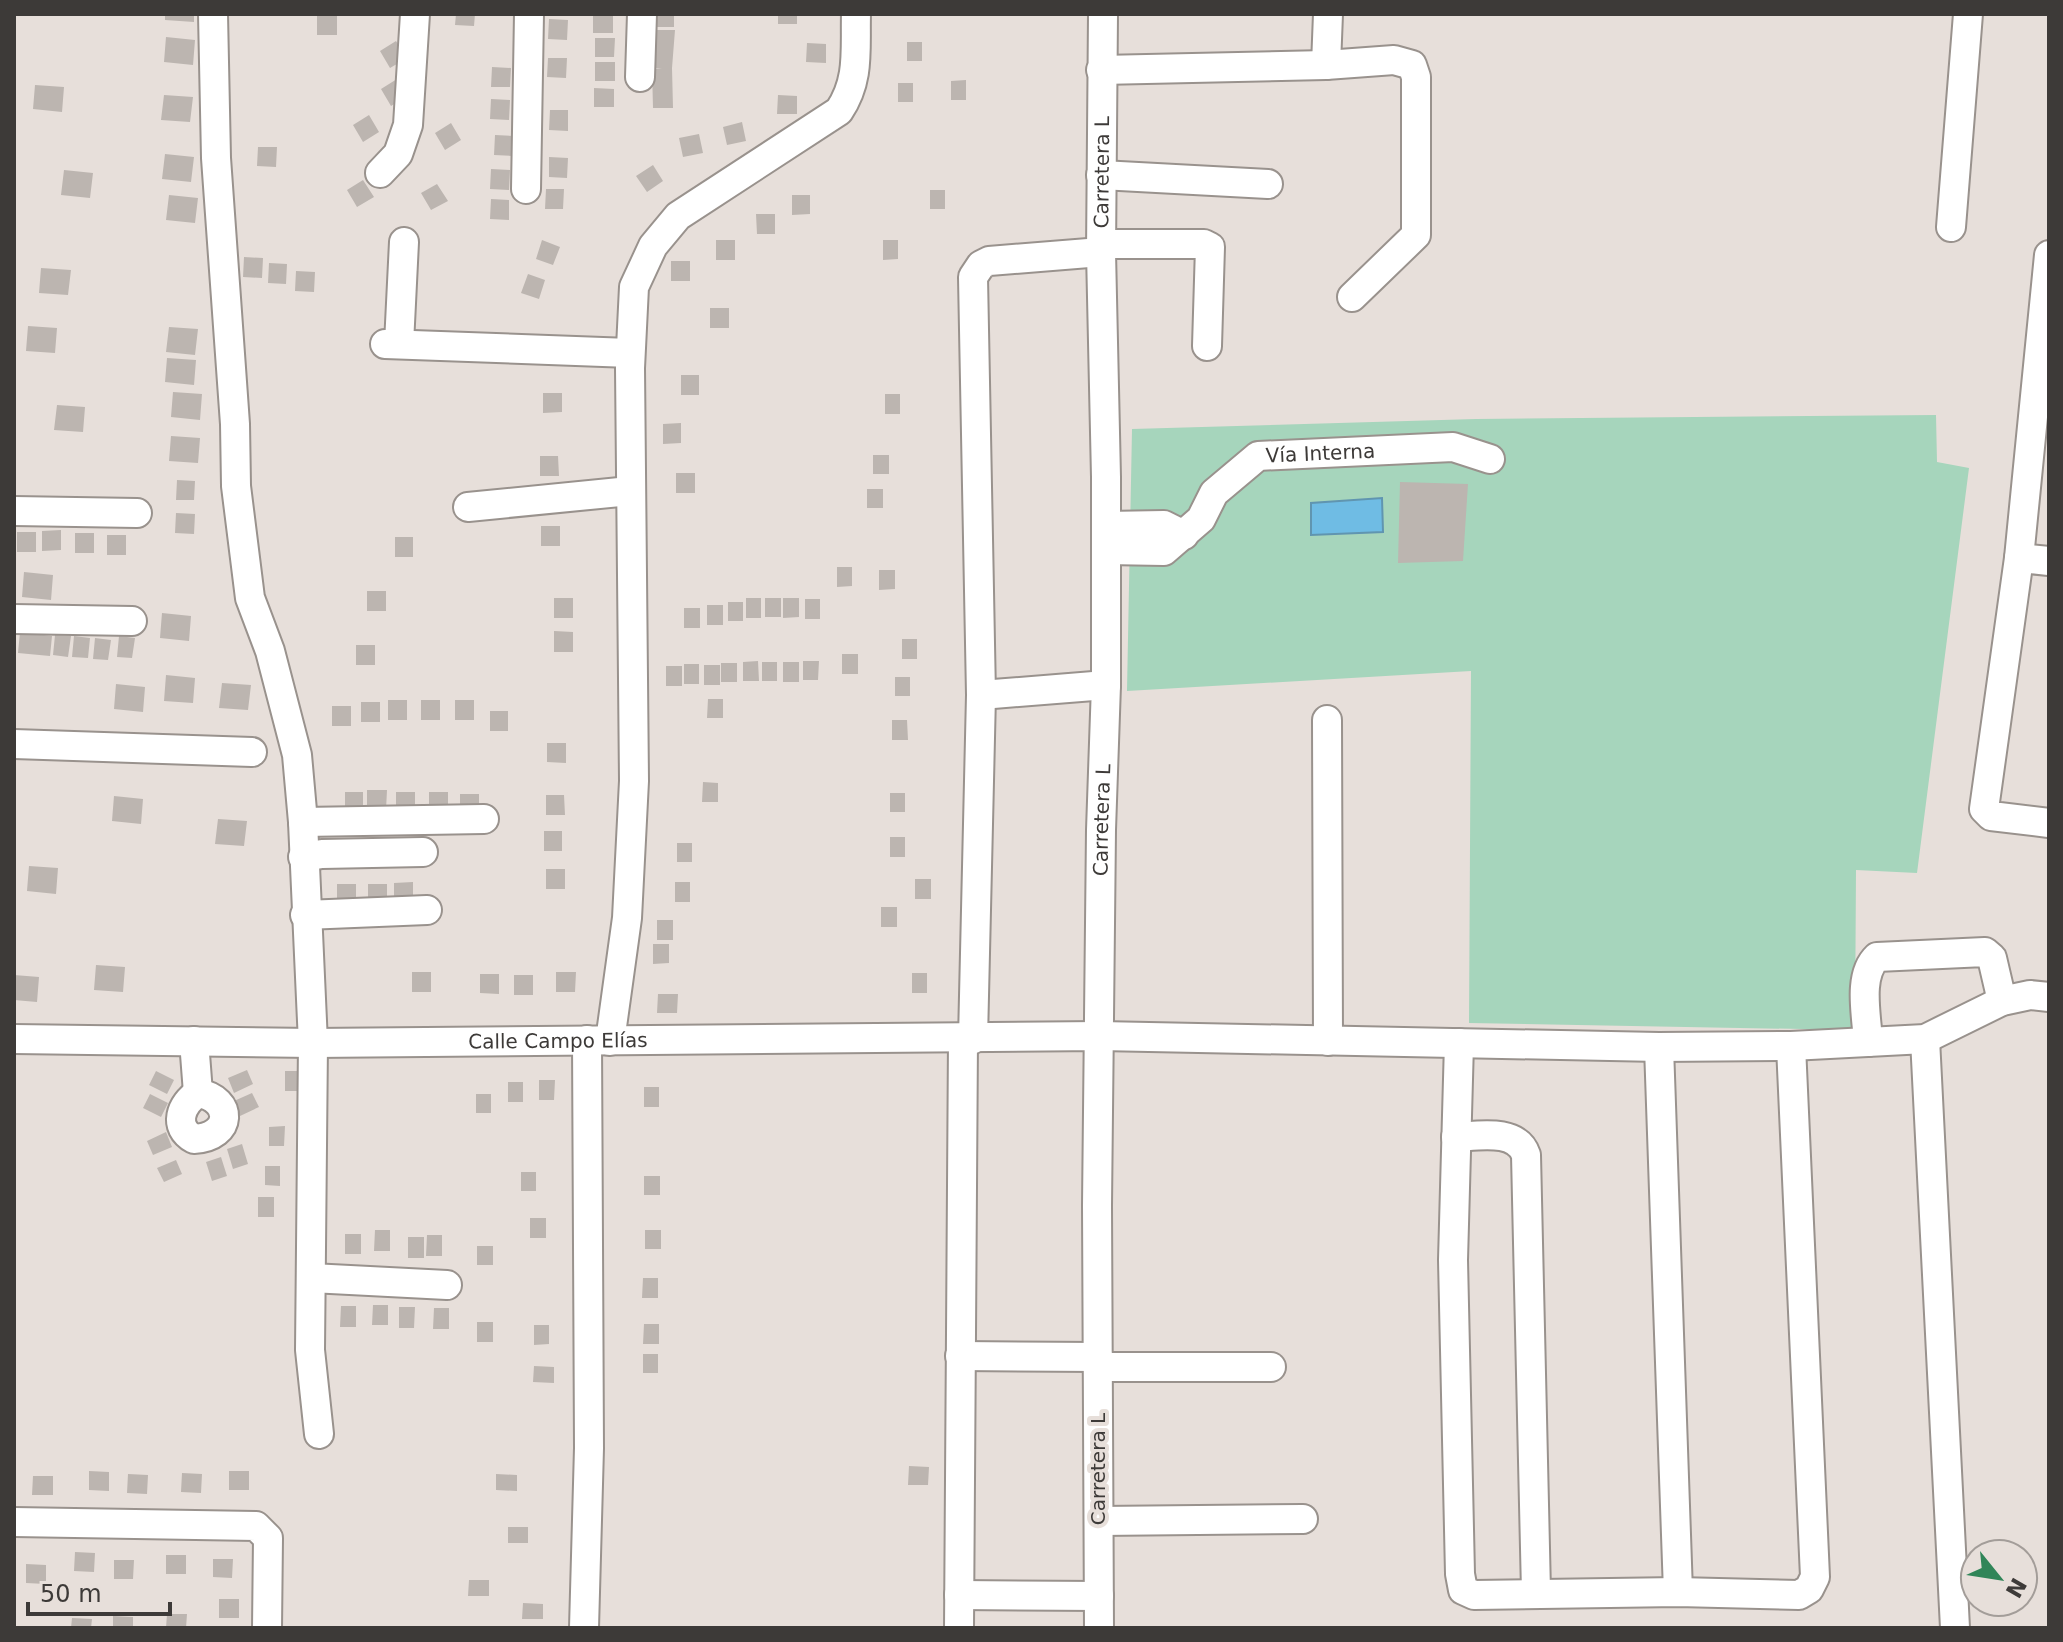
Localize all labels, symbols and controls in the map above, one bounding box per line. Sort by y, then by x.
street label: Carretera L [1089,115,1114,228]
street label: Vía Interna [1265,439,1376,468]
street label: Carretera L [1089,763,1115,876]
street label: Calle Campo Elías [468,1028,648,1054]
street label: Carretera L [1086,1412,1110,1525]
north arrow [1959,1538,2039,1618]
scale bar [28,1566,170,1616]
text: N [2000,1574,2031,1602]
text: 50 m [40,1580,102,1608]

